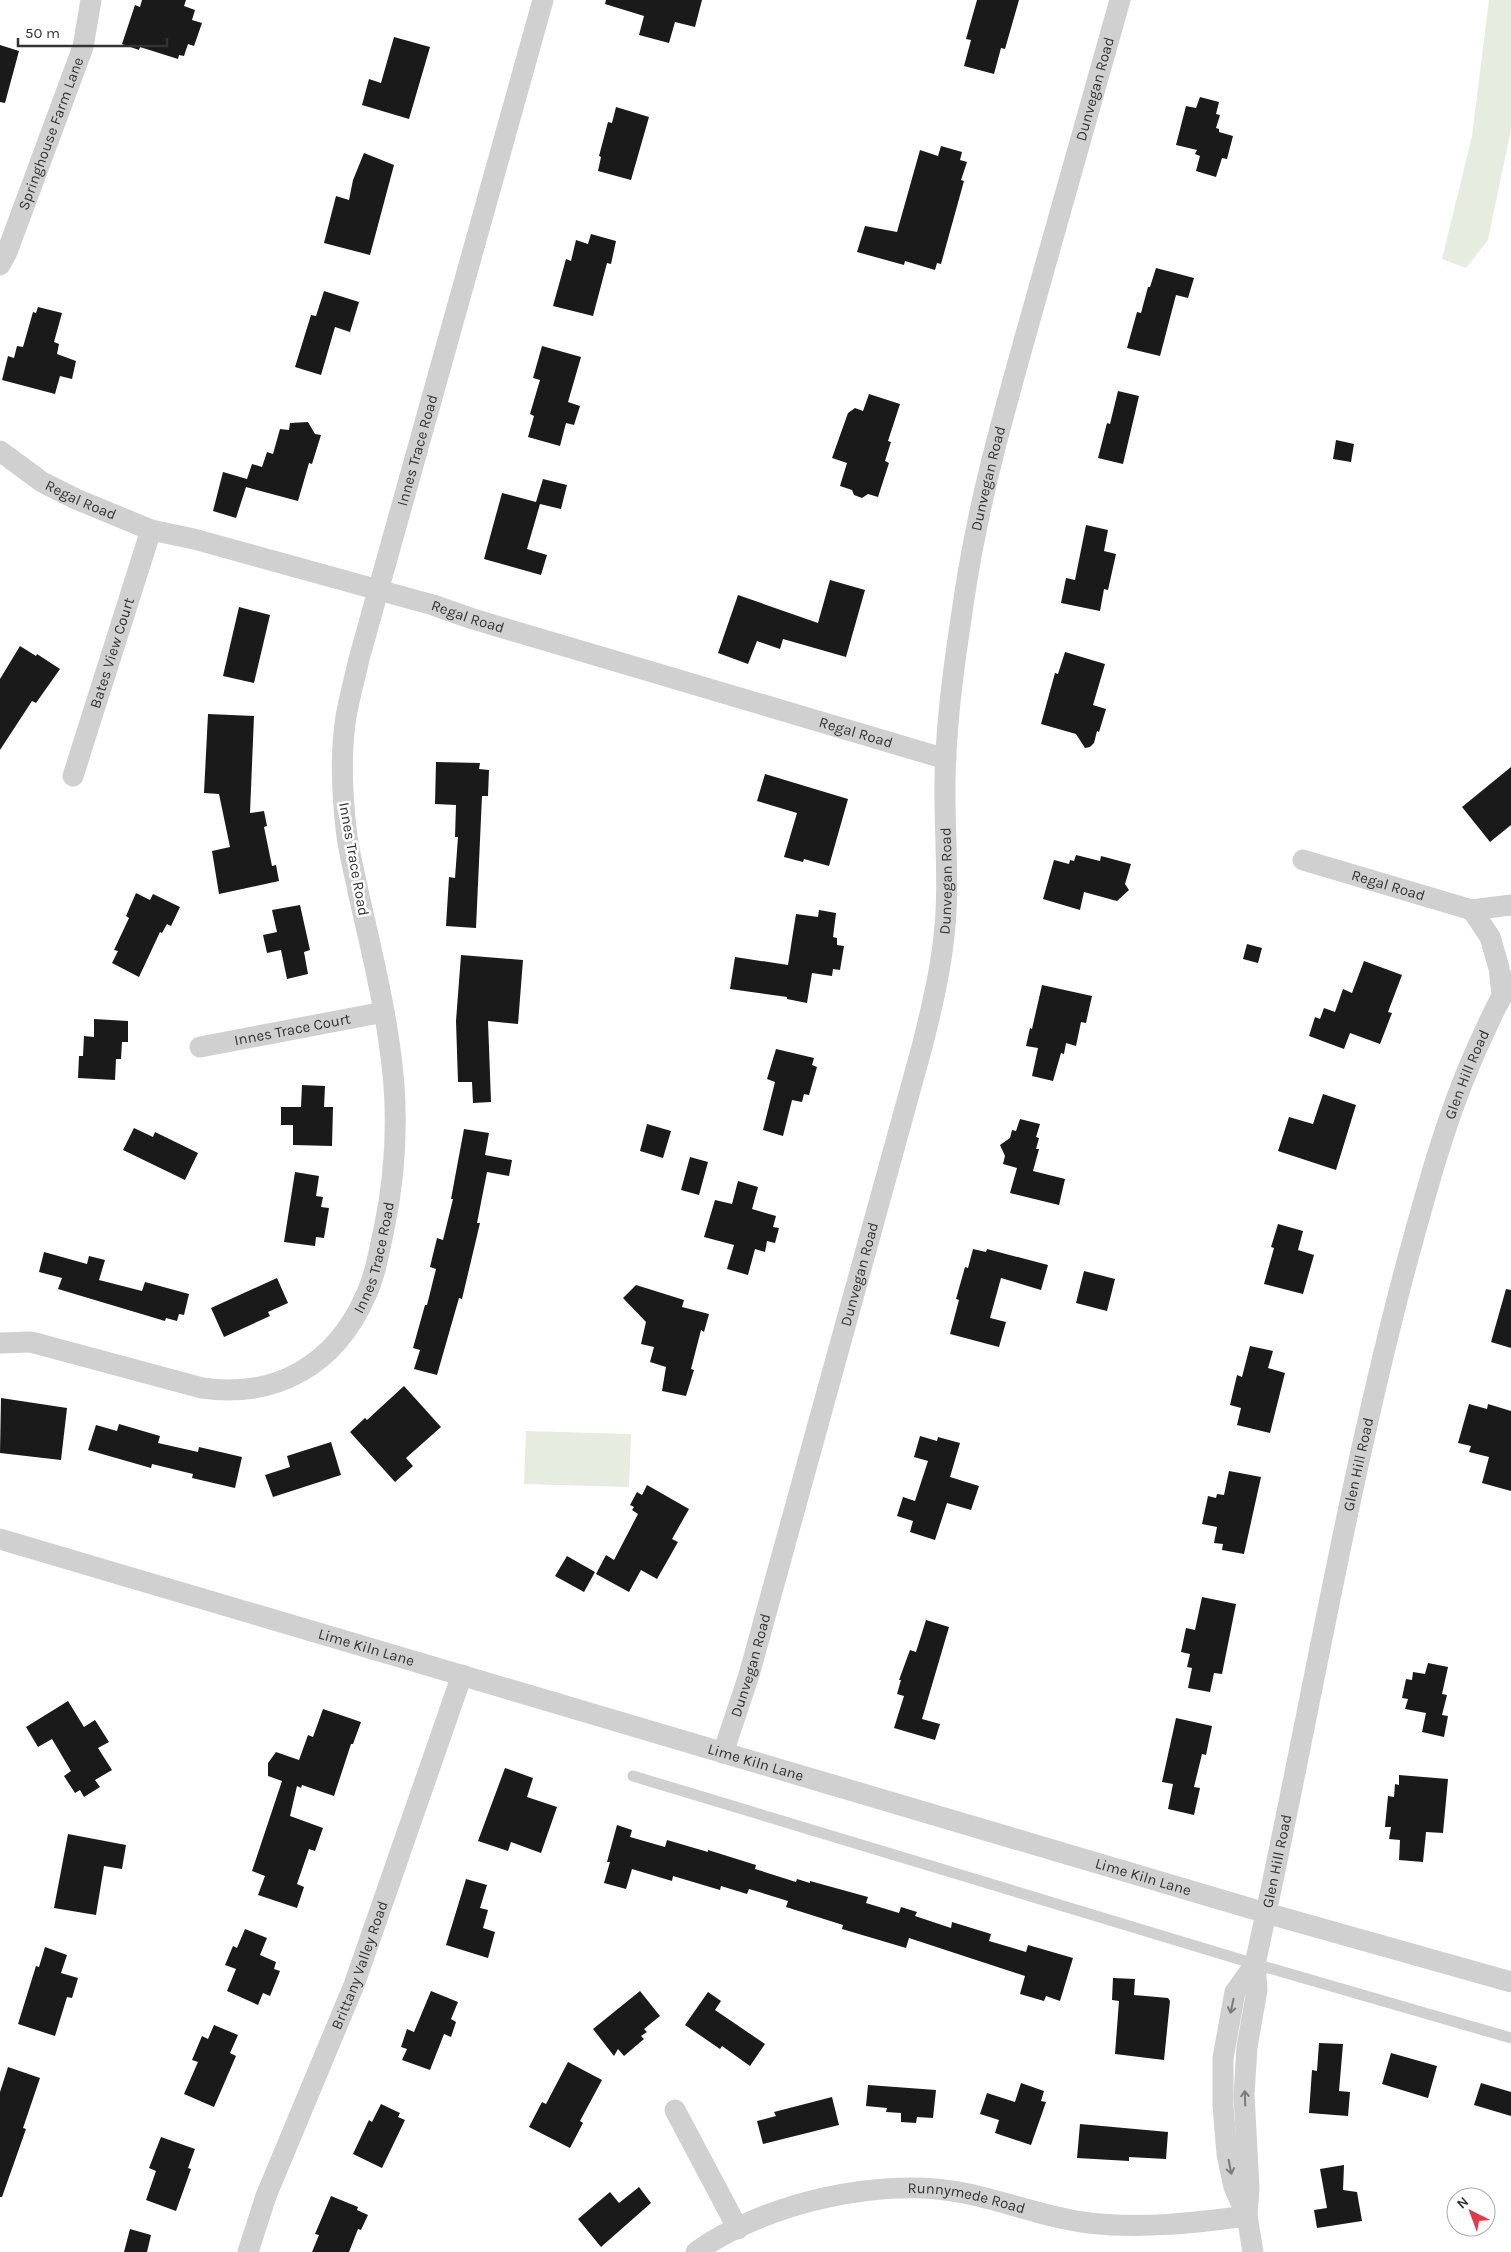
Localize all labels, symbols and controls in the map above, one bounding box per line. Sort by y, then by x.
scale bar [18,15,166,47]
text: 50 m [25,24,60,42]
street label: Dunvegan Road [1072,35,1118,143]
street label: Springhouse Farm Lane [14,55,87,213]
street label: Innes Trace Road [393,392,441,508]
street label: Dunvegan Road [967,424,1009,533]
street label: Regal Road [42,476,119,524]
street label: Bates View Court [86,595,138,711]
street label: Regal Road [429,596,507,637]
street label: Regal Road [817,713,895,752]
street label: Innes Trace Road [335,801,373,917]
street label: Dunvegan Road [935,827,956,935]
street label: Regal Road [1349,866,1427,905]
street label: Innes Trace Court [233,1009,352,1049]
street label: Glen Hill Road [1441,1027,1493,1122]
street label: Innes Trace Road [350,1200,398,1316]
street label: Dunvegan Road [837,1220,882,1328]
street label: Glen Hill Road [1339,1416,1377,1513]
street label: Dunvegan Road [727,1611,775,1719]
street label: Lime Kiln Lane [316,1625,417,1670]
street label: Lime Kiln Lane [706,1740,806,1785]
street label: Glen Hill Road [1258,1813,1295,1910]
street label: Lime Kiln Lane [1093,1854,1193,1899]
street label: Brittany Valley Road [327,1898,392,2032]
one-way arrow [1226,1997,1236,2013]
one-way arrow [1240,2090,1249,2106]
one-way arrow [1226,2159,1235,2175]
street label: Runnymede Road [907,2179,1027,2218]
north arrow [1446,2187,1496,2237]
text: N [1453,2193,1472,2212]

